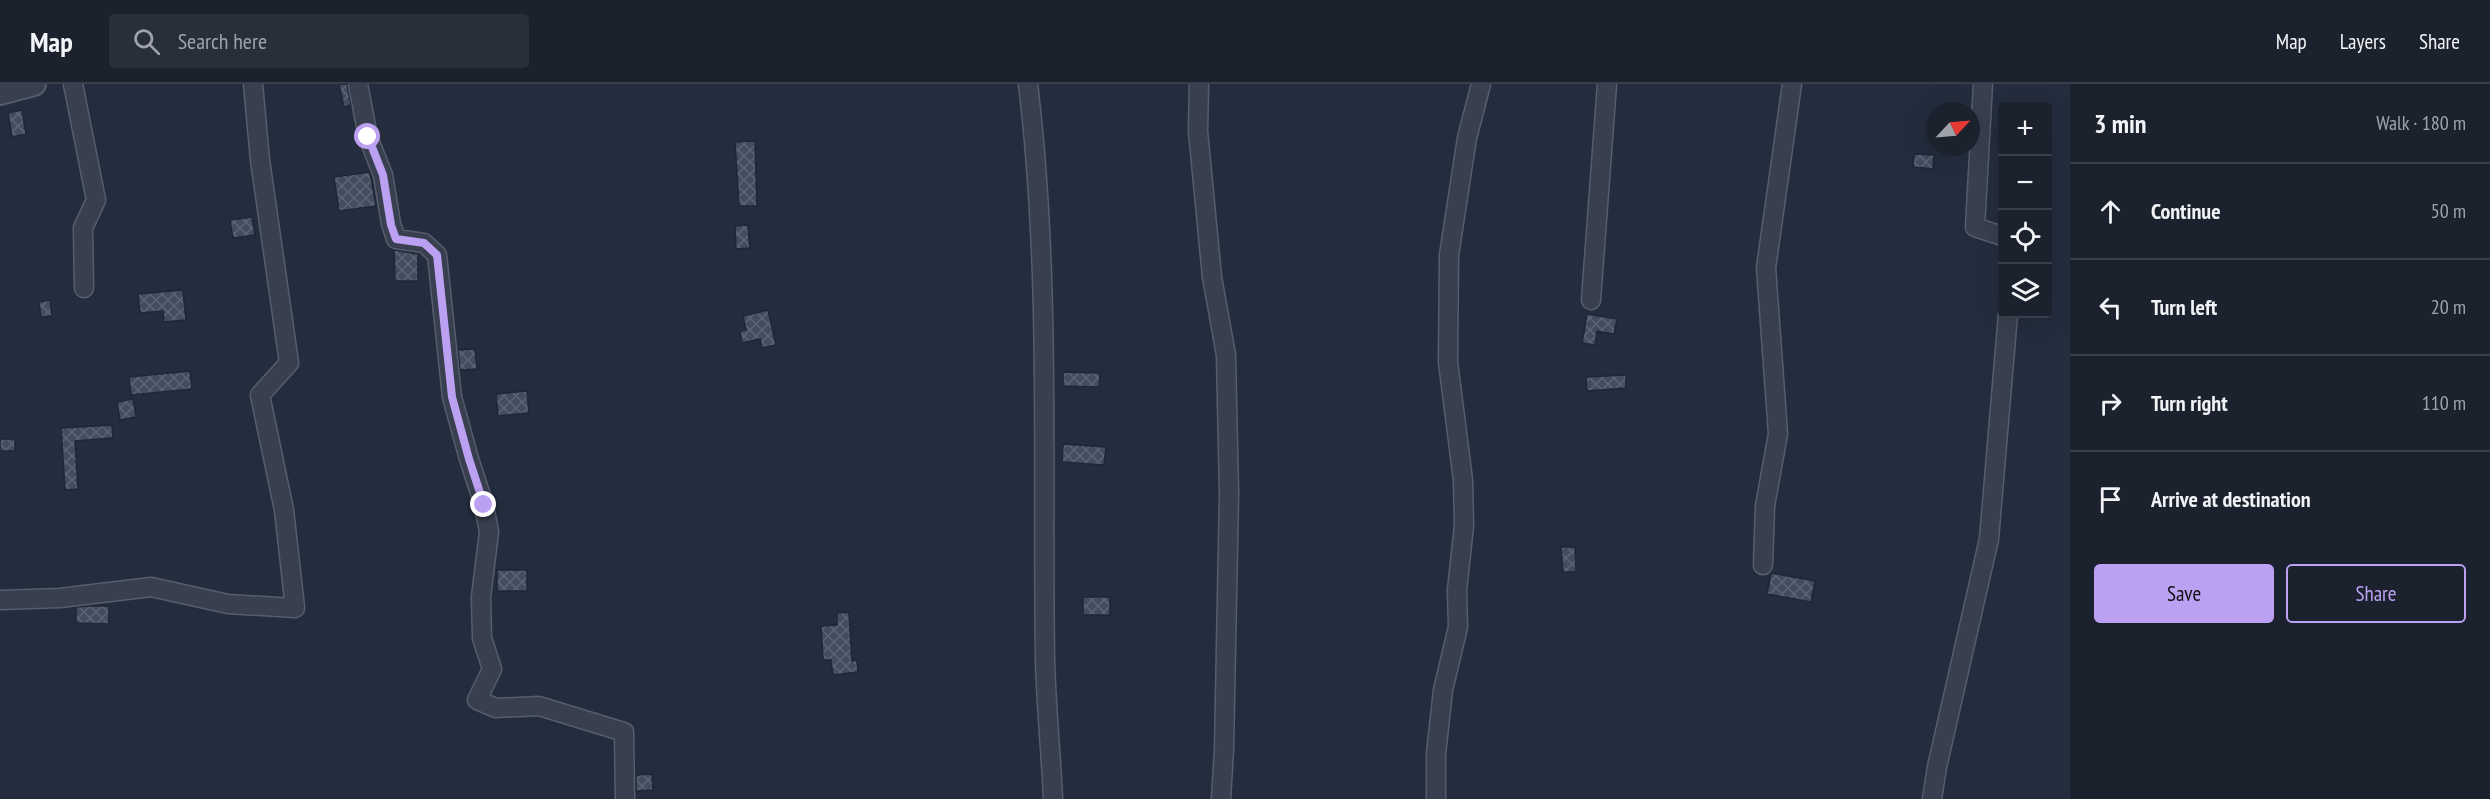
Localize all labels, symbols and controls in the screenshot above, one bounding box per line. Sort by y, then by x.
search box [109,14,529,68]
text: Map [30,23,73,60]
icon: search [130,25,163,58]
text: Search here [178,27,267,55]
text: Map [2276,28,2307,55]
text: Layers [2340,28,2386,55]
text: Share [2419,28,2460,55]
north arrow [1926,102,1980,156]
map controls [1998,102,2052,318]
button: + [1998,102,2052,156]
text: 3 min [2094,107,2147,140]
text: Walk · 180 m [2376,110,2466,136]
route start [354,123,380,149]
button: − [1998,156,2052,210]
icon: ahead [2094,195,2127,228]
text: Continue [2151,197,2221,225]
text: 50 m [2431,198,2466,224]
button: locate [1998,210,2052,264]
button: layers [1998,264,2052,318]
icon: left [2094,291,2127,324]
text: Turn left [2151,293,2217,321]
text: 20 m [2431,294,2466,320]
icon: right [2094,387,2127,420]
text: Turn right [2151,389,2228,417]
text: 110 m [2422,390,2466,416]
icon: arrive [2094,483,2127,516]
text: Arrive at destination [2151,485,2311,513]
route end [470,491,496,517]
button: Save [2094,564,2274,623]
button: Share [2286,564,2466,623]

